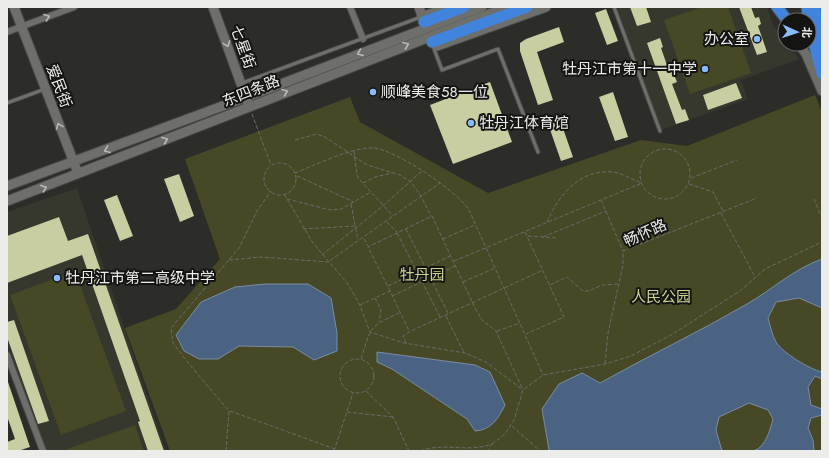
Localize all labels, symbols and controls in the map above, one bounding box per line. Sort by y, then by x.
north arrow [777,12,817,52]
one-way arrow [44,13,51,21]
street label: 七星街 [225,22,261,72]
text: 北 [799,27,815,38]
place label: 办公室 [704,28,749,50]
marker: 办公室 [752,34,762,44]
one-way arrow [222,40,230,47]
one-way arrow [402,42,410,50]
one-way arrow [356,49,363,57]
place label: 牡丹江市第十一中学 [562,58,697,80]
street label: 爱民街 [41,61,77,111]
marker: 牡丹江市第十一中学 [700,64,710,74]
street label: 东四条路 [219,70,283,112]
place label: 顺峰美食58一位 [381,81,488,103]
marker: 顺峰美食58一位 [368,87,378,97]
one-way arrow [282,89,289,97]
place label: 牡丹江体育馆 [479,112,569,134]
marker: 牡丹江体育馆 [466,118,476,128]
one-way arrow [55,122,63,129]
one-way arrow [161,137,168,145]
one-way arrow [104,145,111,153]
one-way arrow [40,184,47,192]
street label: 畅怀路 [620,214,670,252]
park label: 牡丹园 [399,264,445,286]
place label: 牡丹江市第二高级中学 [65,267,215,289]
marker: 牡丹江市第二高级中学 [52,273,62,283]
park label: 人民公园 [631,286,691,308]

